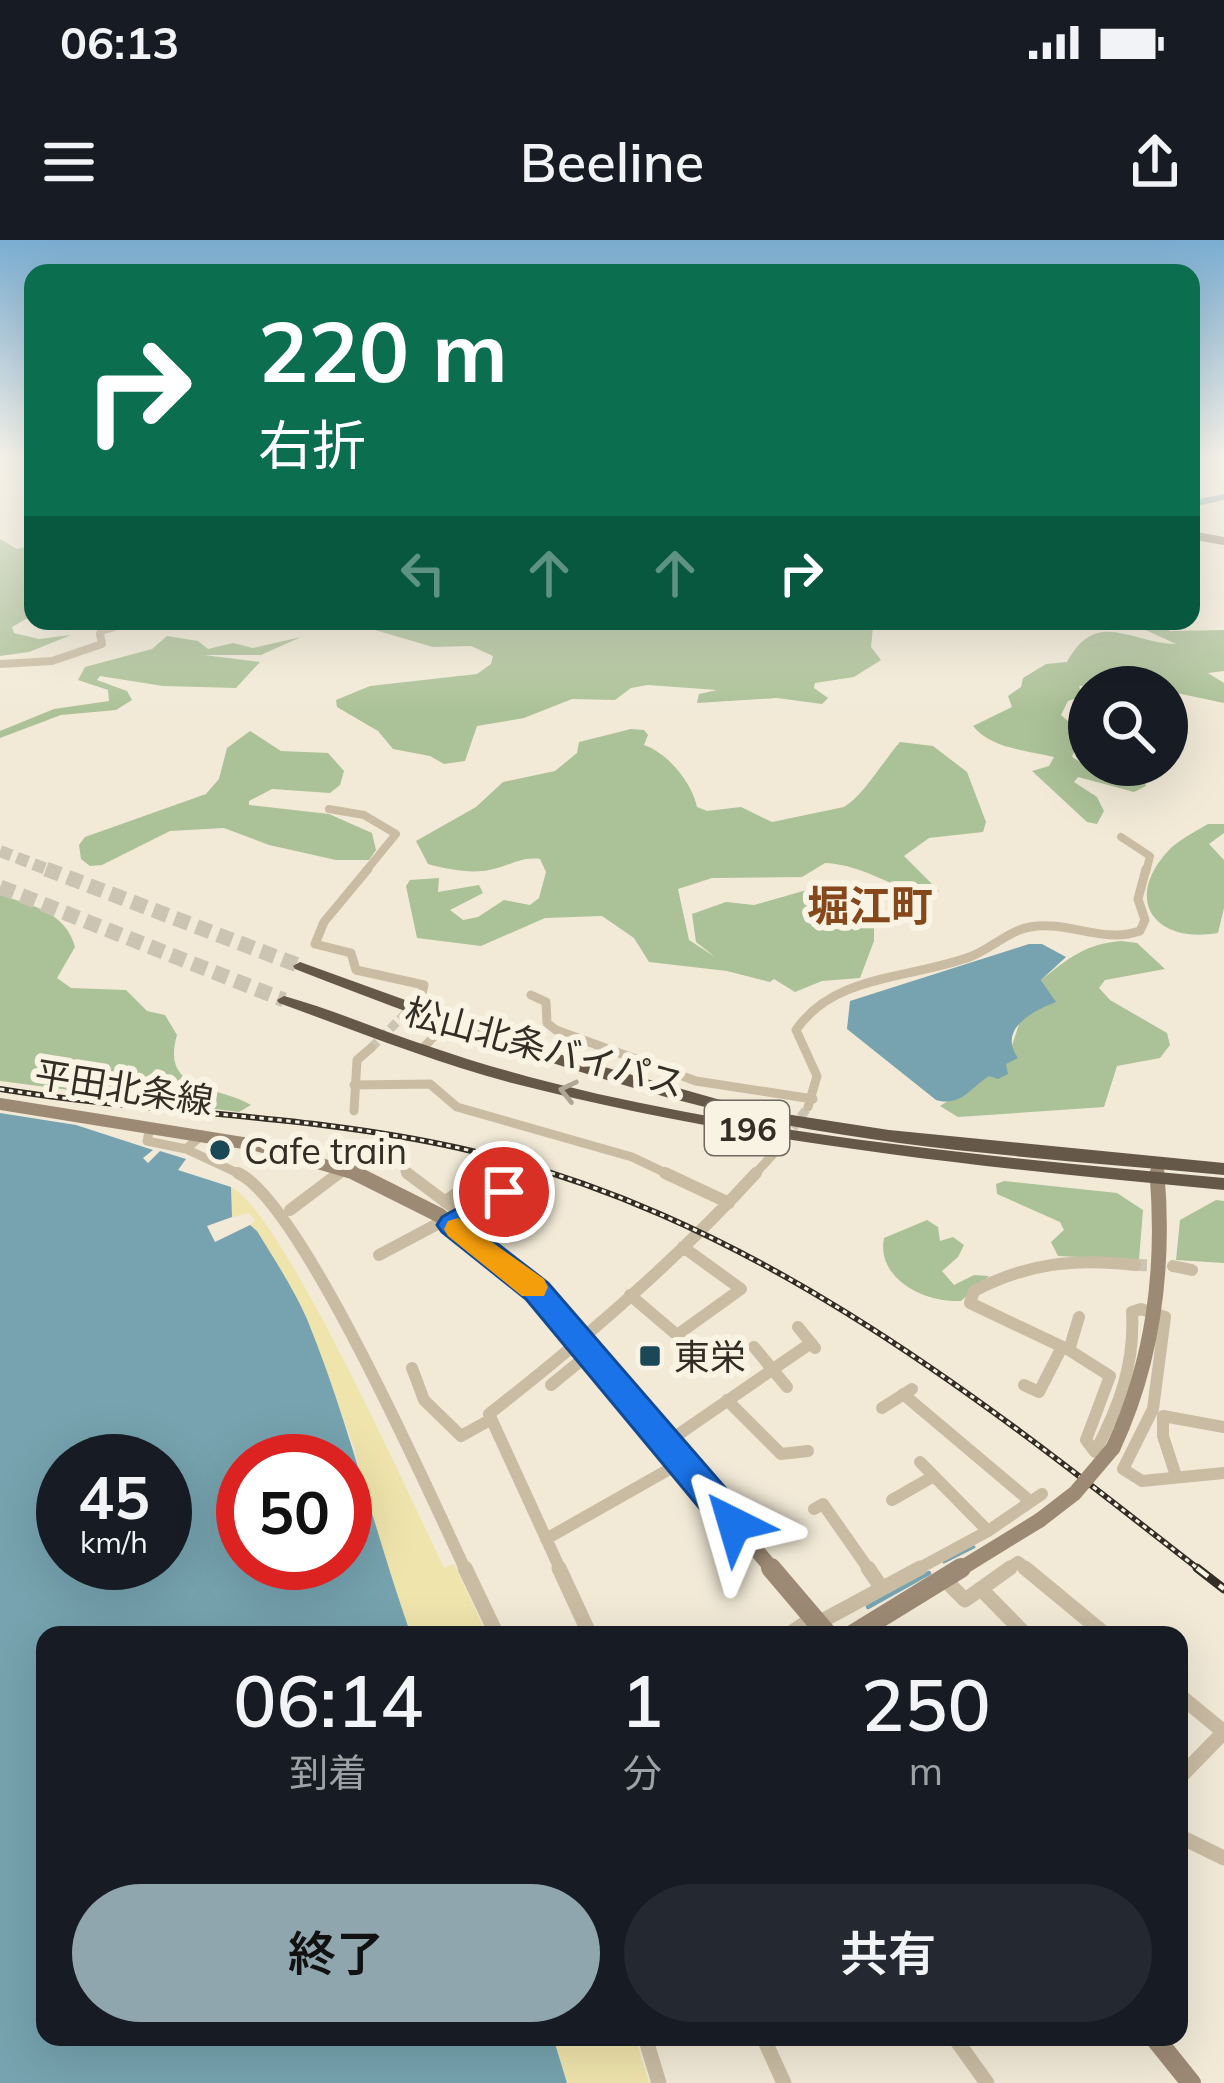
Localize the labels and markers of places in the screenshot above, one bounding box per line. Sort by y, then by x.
place label: Cafe train [244,1128,407,1173]
marker: Cafe train [207,1137,233,1163]
pin [453,1141,555,1243]
place label: 東栄 [674,1334,746,1379]
marker: 東栄 [637,1343,663,1369]

